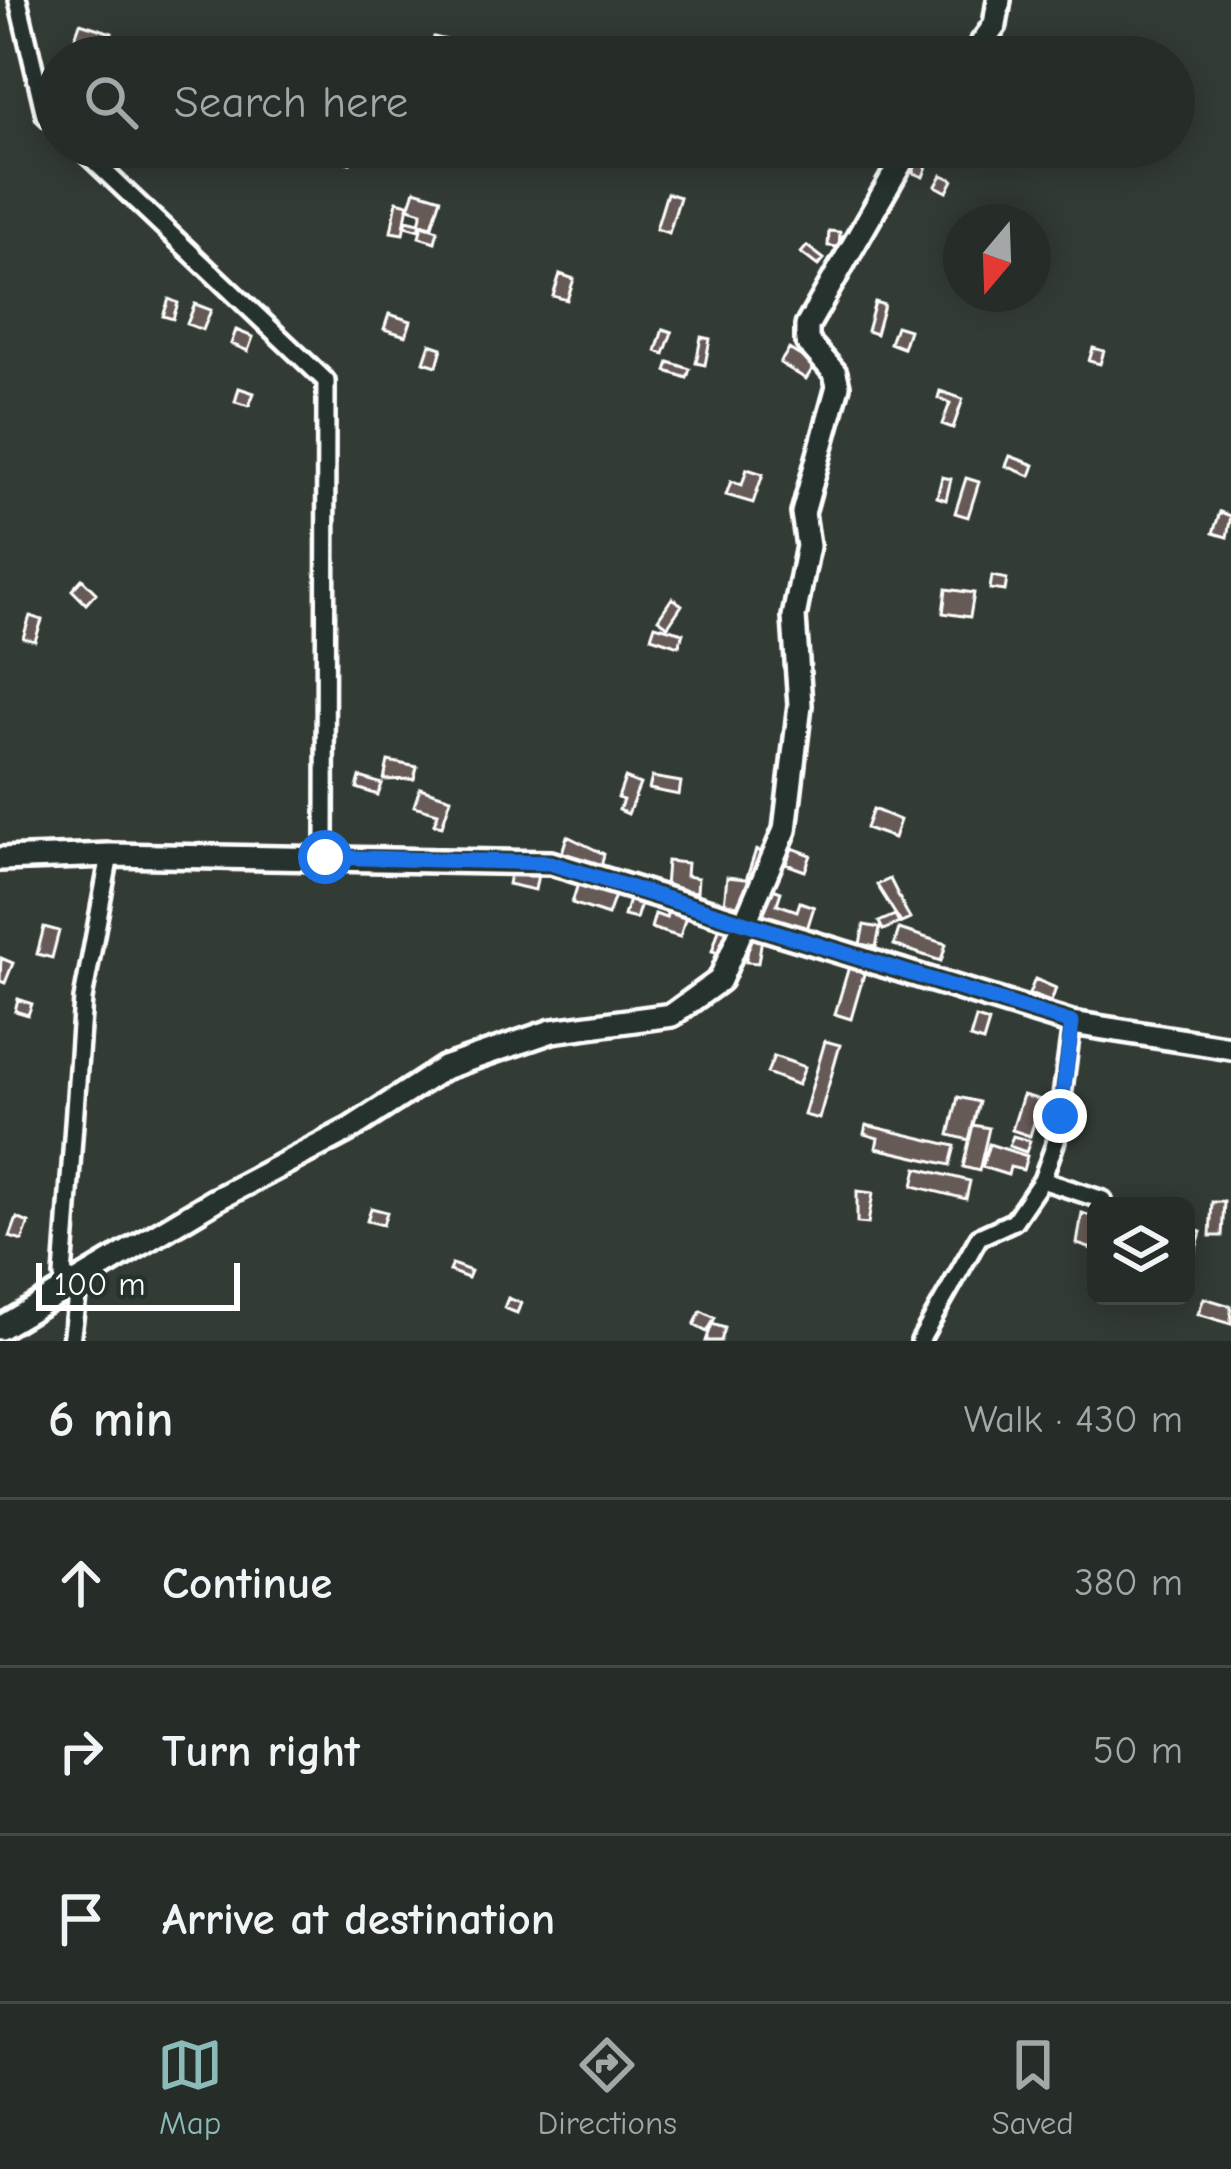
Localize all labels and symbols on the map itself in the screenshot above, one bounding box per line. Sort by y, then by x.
north arrow [943,204,1051,312]
route start [298,830,352,884]
route end [1033,1089,1087,1143]
scale bar [36,1257,240,1310]

